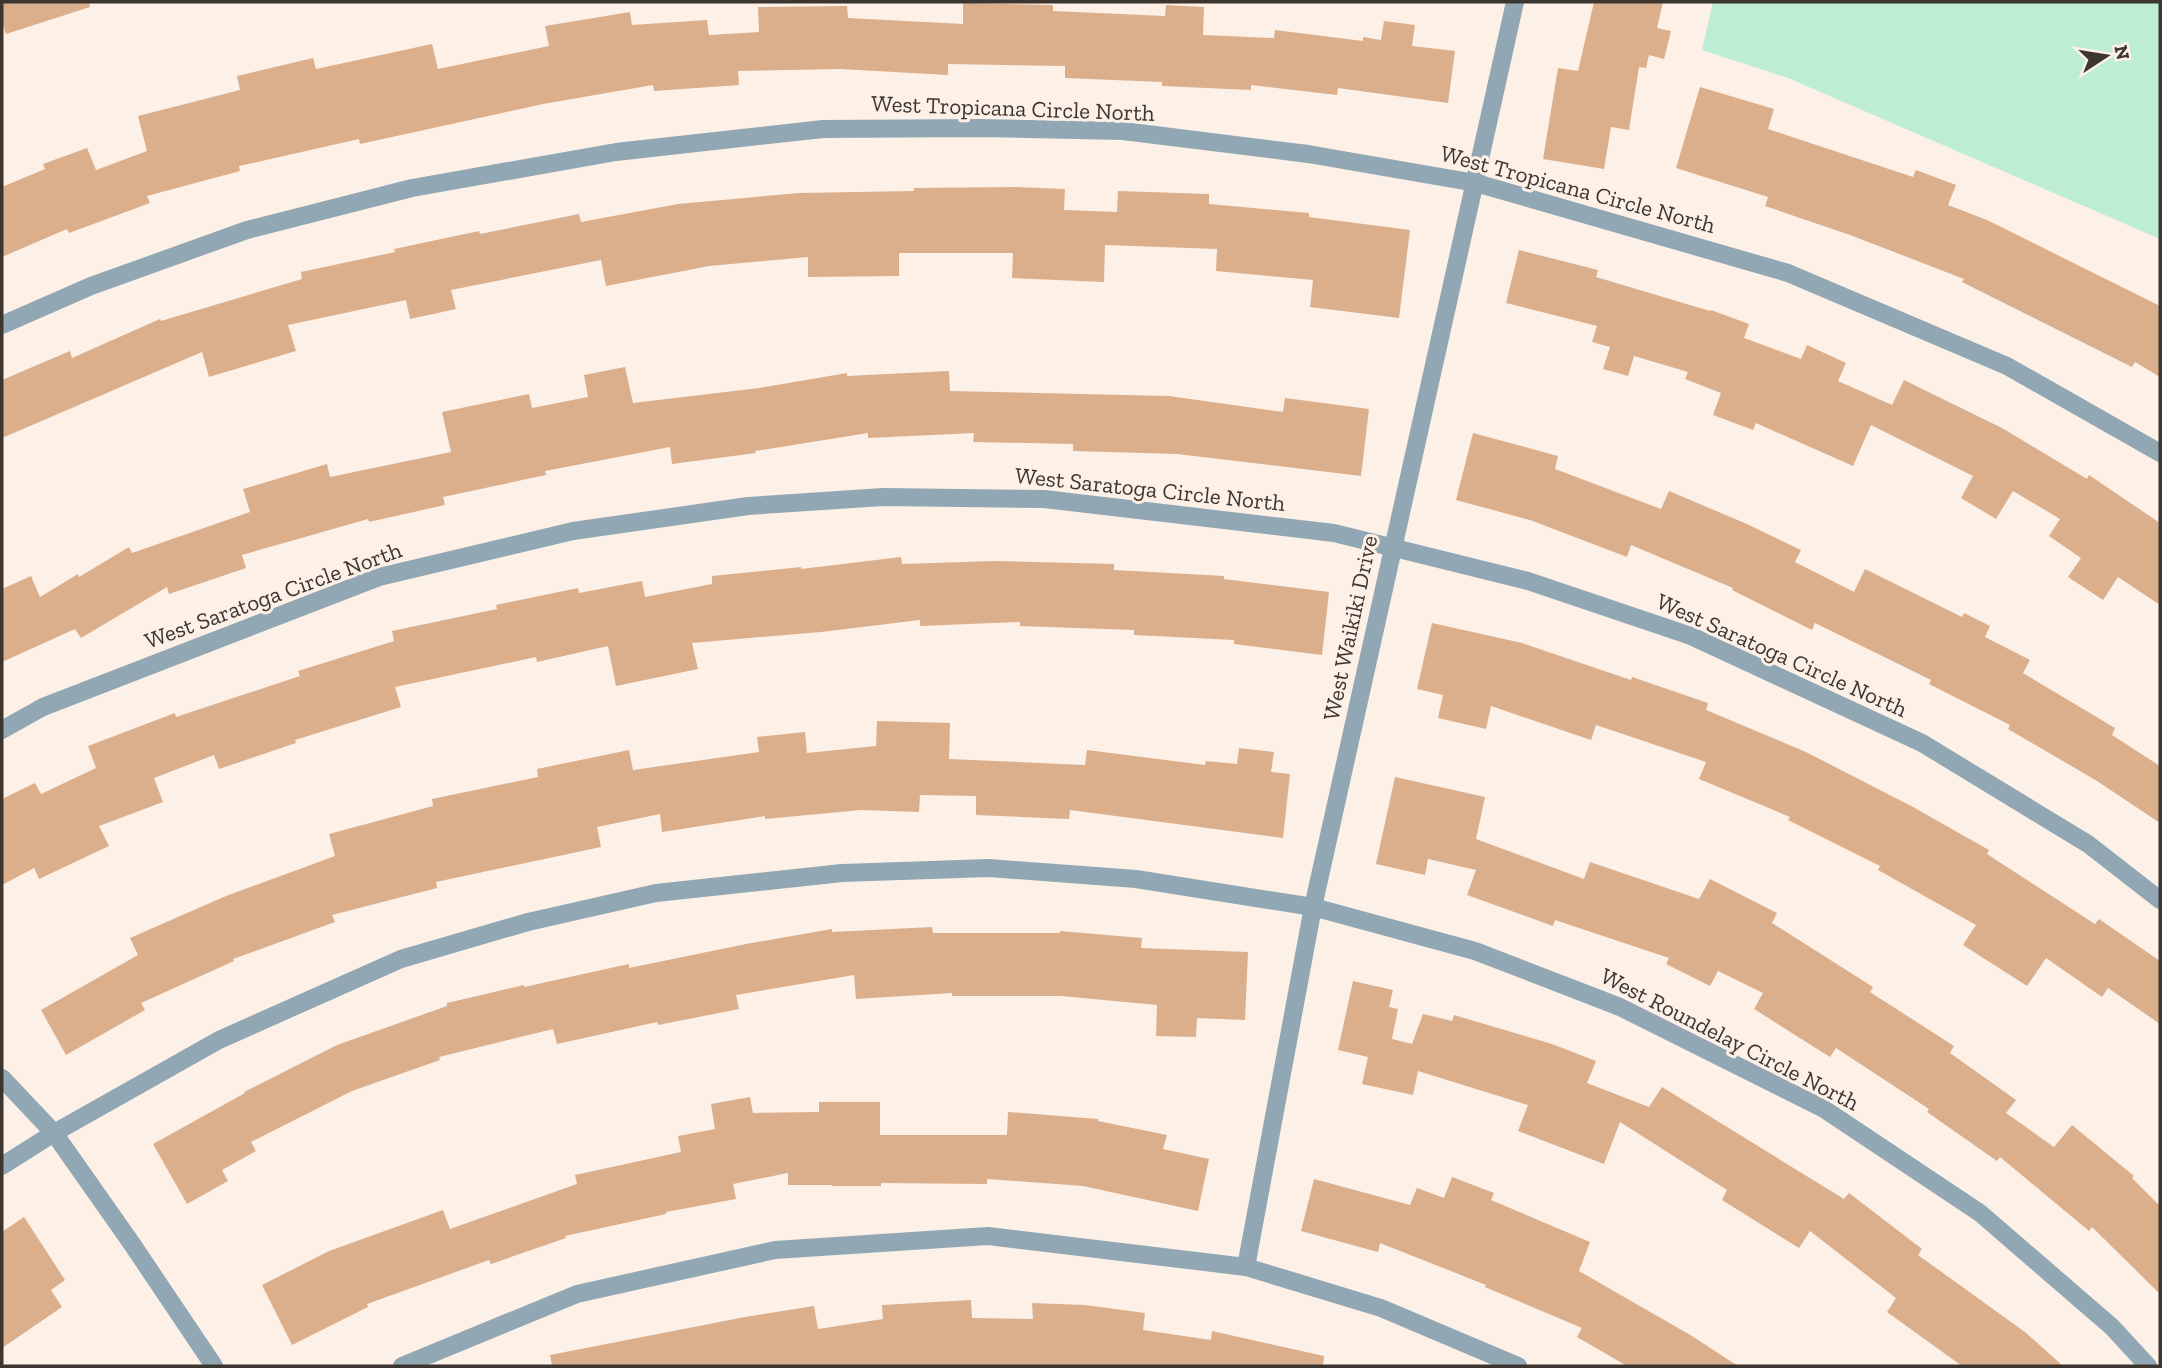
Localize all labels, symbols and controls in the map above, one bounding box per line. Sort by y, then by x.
north arrow [2071,21,2141,91]
text: N [2109,43,2135,62]
street label: West Tropicana Circle North [871,89,1155,127]
street label: West Tropicana Circle North [1437,139,1719,239]
street label: West Saratoga Circle North [1014,461,1287,517]
street label: West Waikiki Drive [1317,533,1383,723]
street label: West Saratoga Circle North [141,535,405,655]
street label: West Saratoga Circle North [1652,587,1912,723]
street label: West Roundelay Circle North [1596,961,1864,1117]

